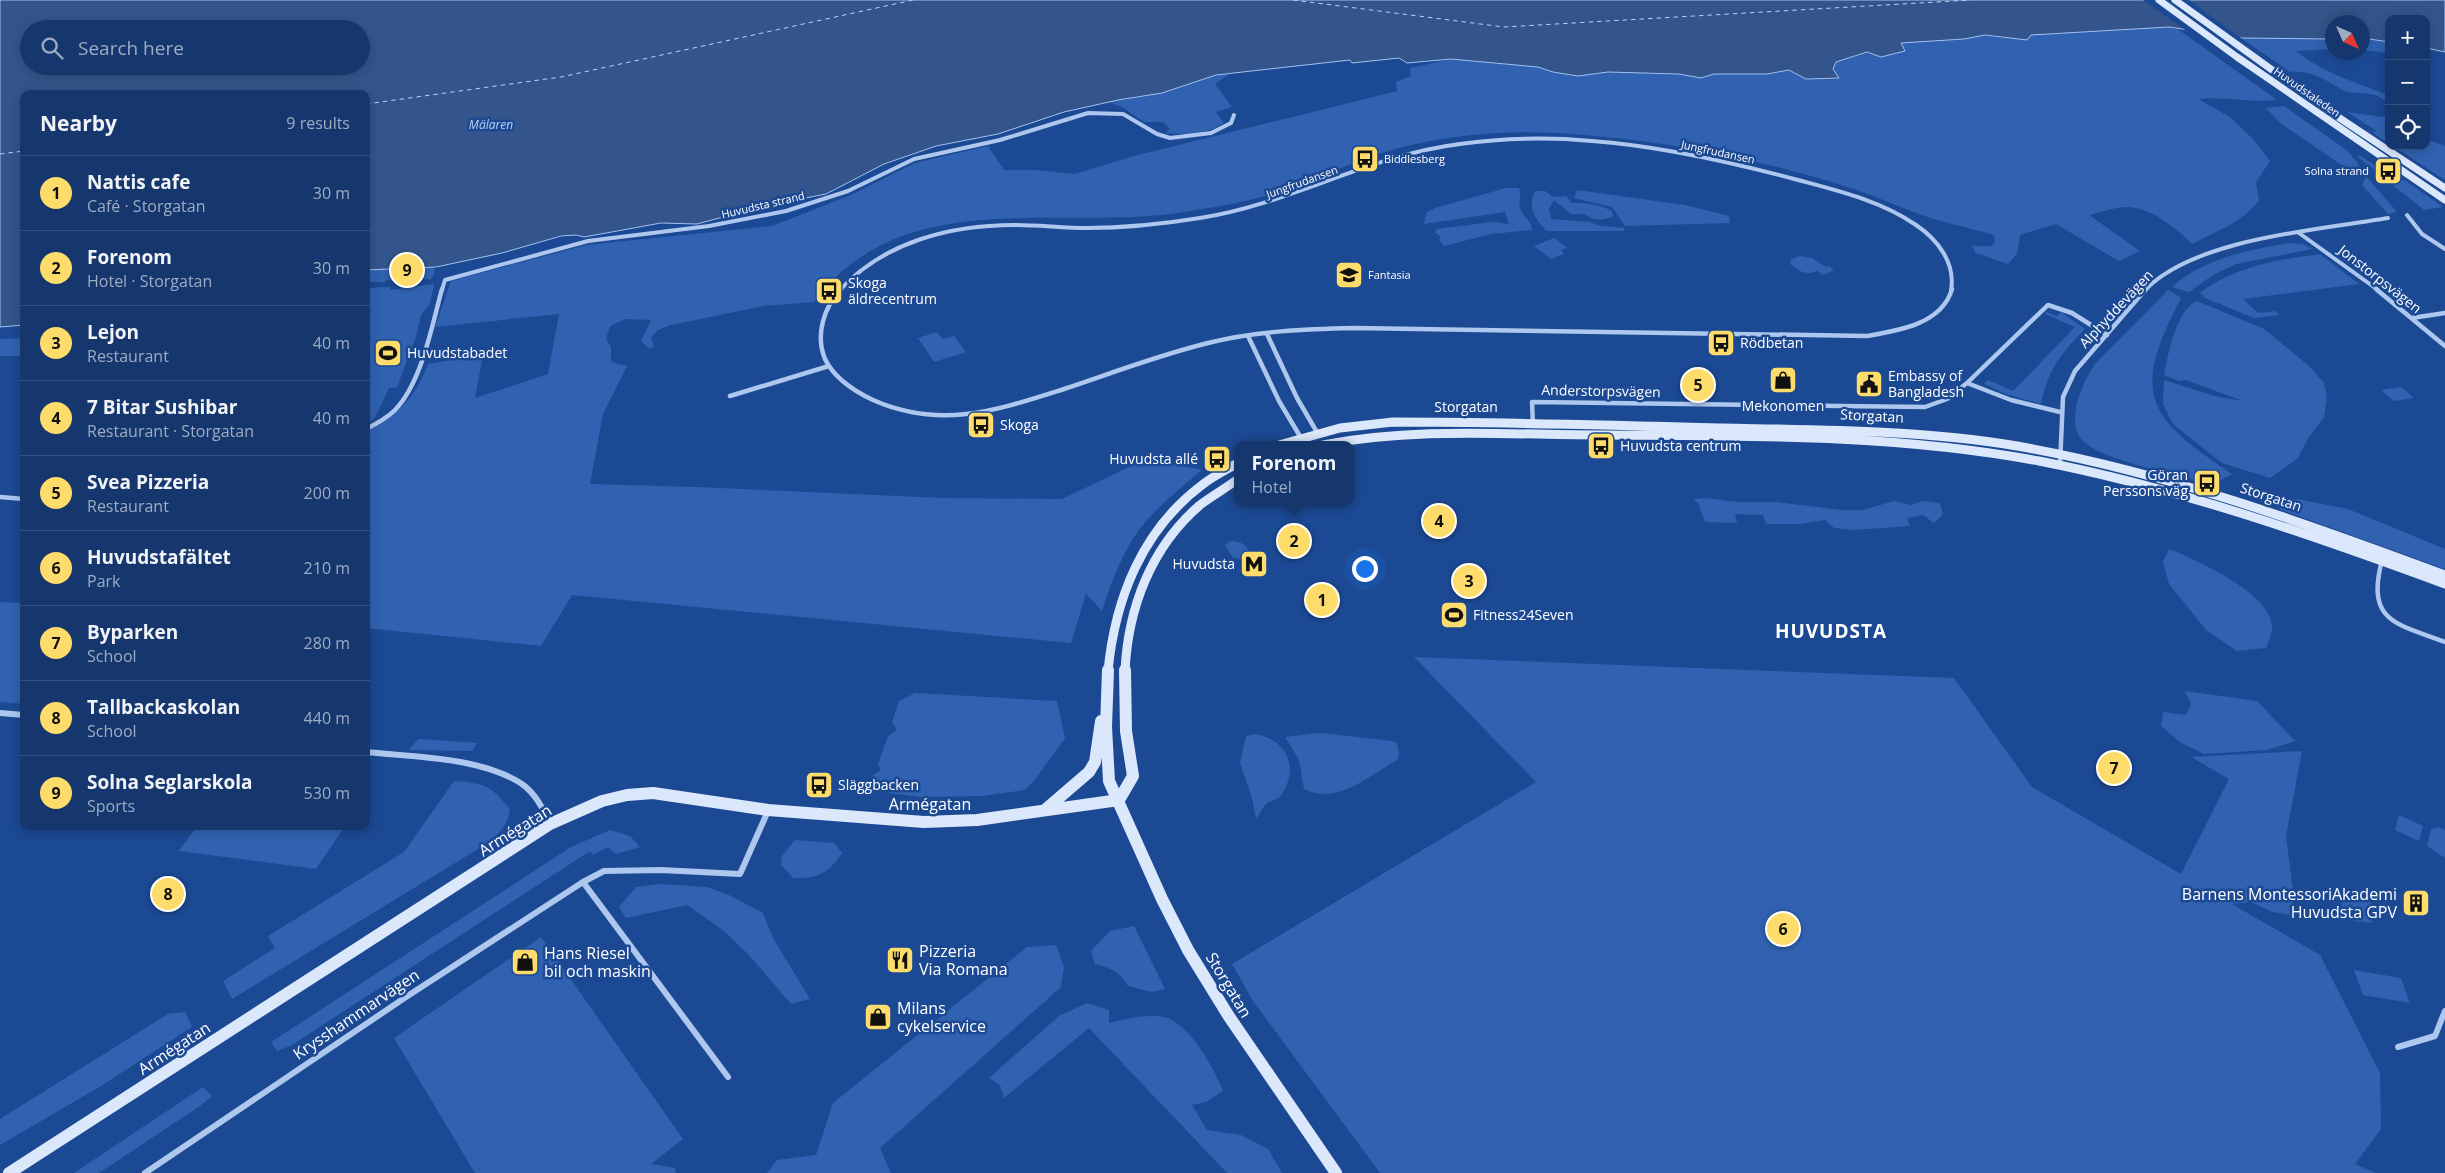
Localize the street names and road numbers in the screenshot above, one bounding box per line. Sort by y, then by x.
street label: Huvudstaleden [2271,63,2343,120]
street label: Jungfrudansen [1679,136,1756,167]
street label: Jungfrudansen [1263,162,1340,202]
street label: Huvudsta strand [720,188,806,221]
street label: Jonstorpsvägen [2333,239,2426,317]
street label: Alphyddevägen [2074,265,2157,352]
street label: Anderstorpsvägen [1541,380,1661,401]
street label: Storgatan [1434,397,1498,416]
street label: Storgatan [1840,404,1904,427]
street label: Storgatan [2238,478,2304,515]
street label: Armégatan [889,793,971,815]
street label: Armégatan [474,799,556,861]
street label: Storgatan [1201,948,1257,1022]
street label: Krysshammarvägen [289,964,423,1064]
street label: Armégatan [133,1016,215,1080]

